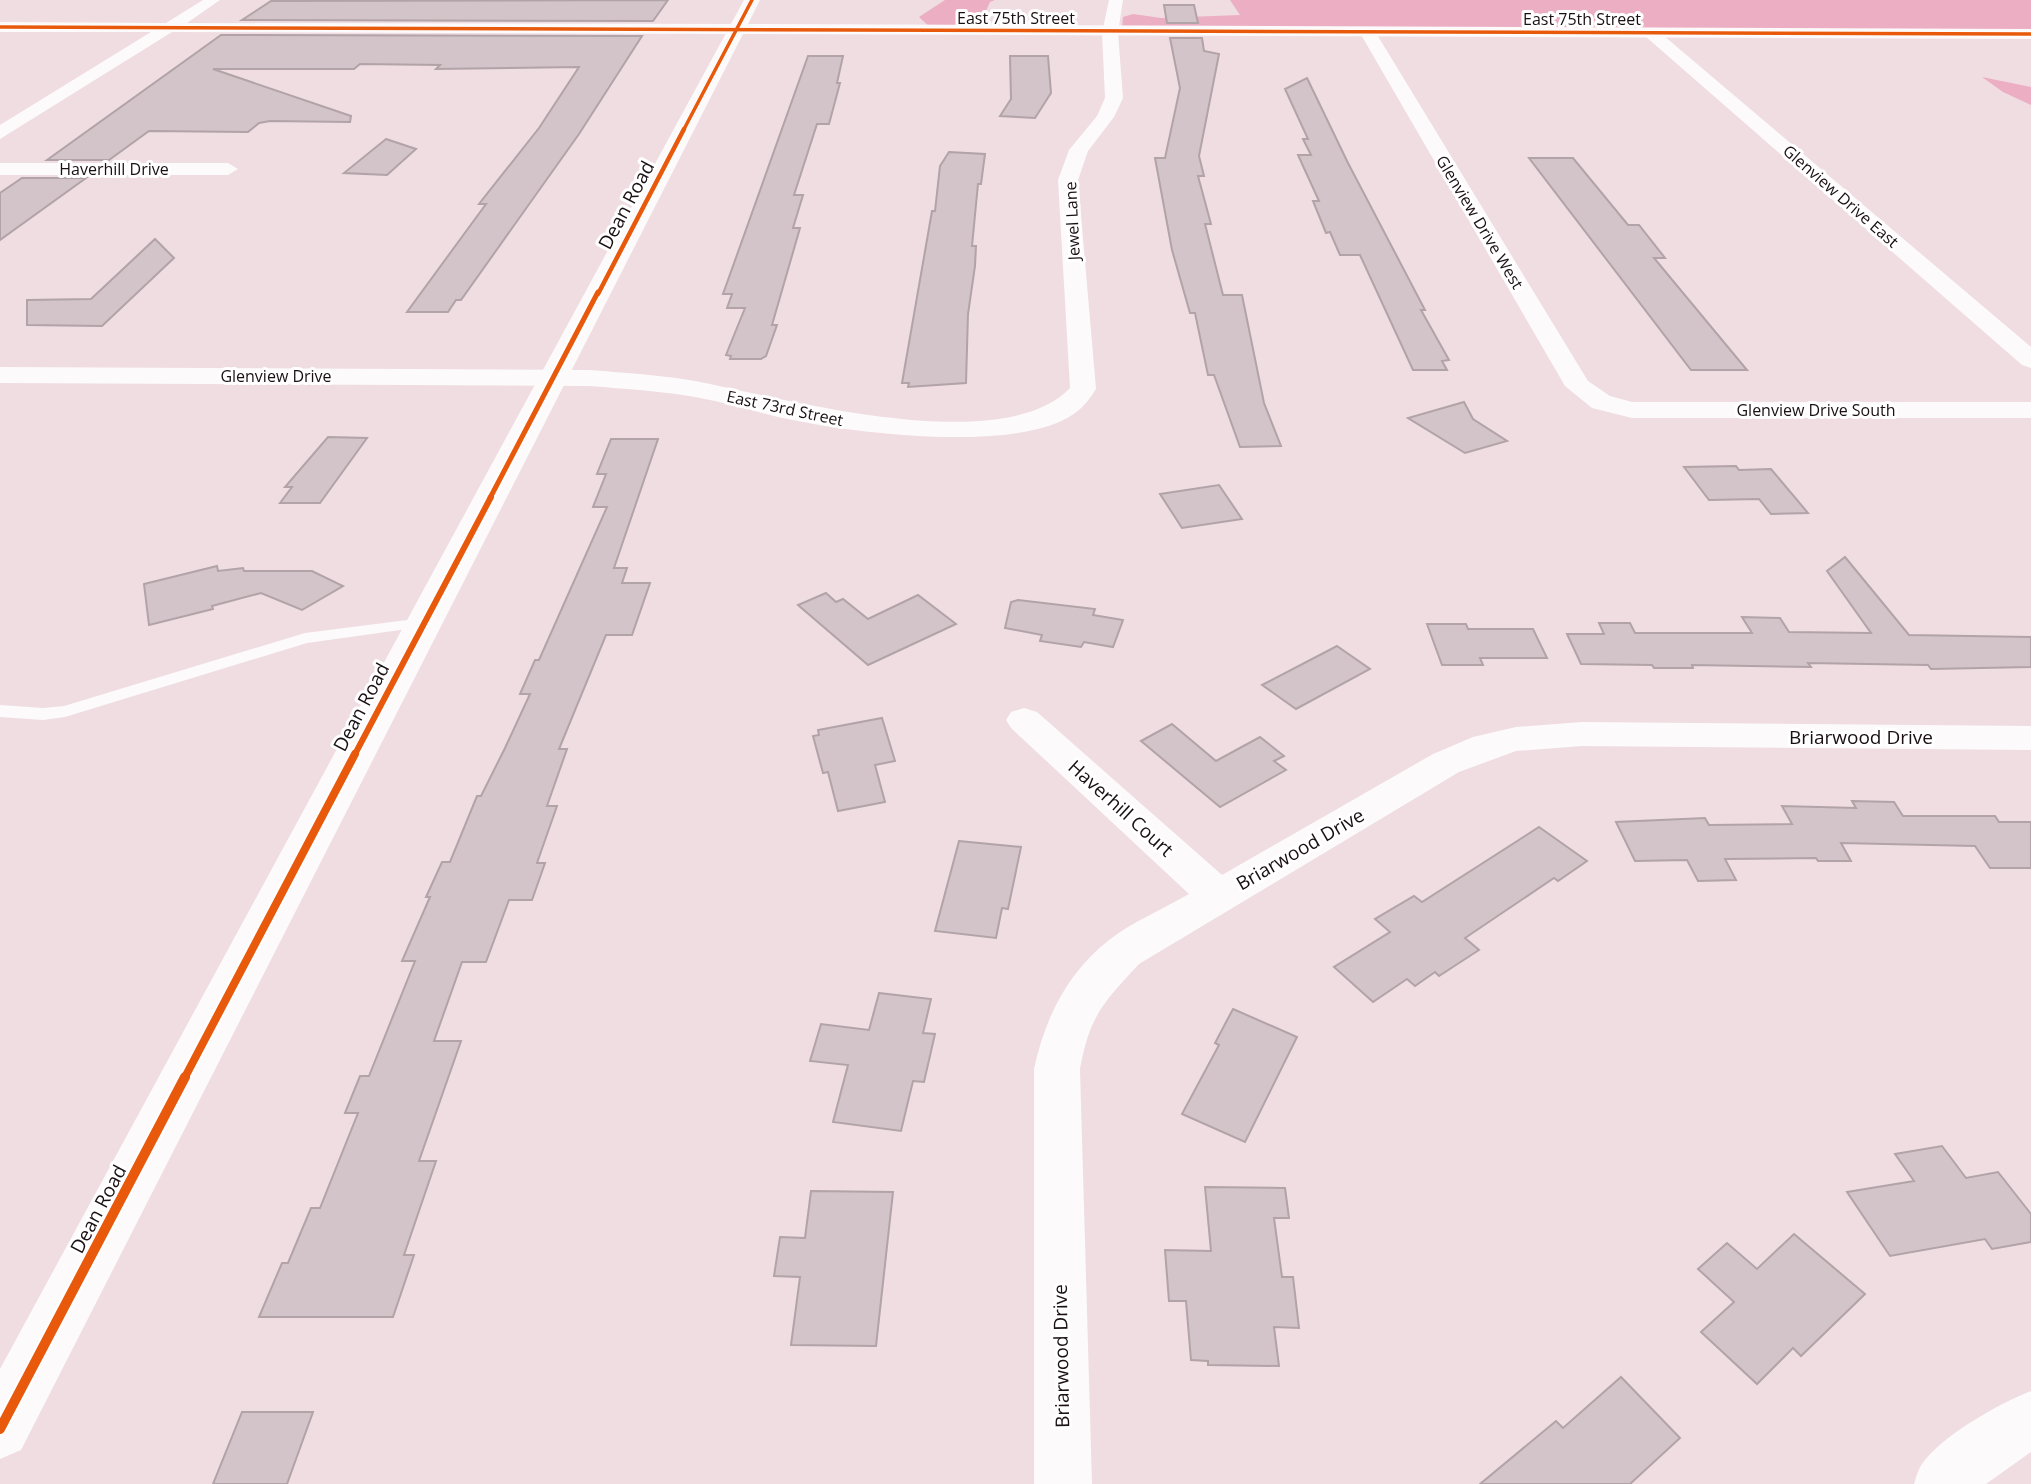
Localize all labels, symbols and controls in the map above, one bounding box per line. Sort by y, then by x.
street label: East 75th Street [957,7,1075,29]
street label: East 75th Street [1523,8,1641,30]
street label: Glenview Drive East [1779,140,1904,253]
street label: Glenview Drive West [1431,151,1529,293]
street label: Dean Road [592,156,660,254]
street label: Haverhill Drive [59,158,169,180]
street label: Jewel Lane [1059,181,1085,263]
street label: Glenview Drive [220,365,332,387]
street label: East 73rd Street [725,385,846,431]
street label: Glenview Drive South [1736,399,1896,421]
street label: Dean Road [327,658,395,756]
street label: Briarwood Drive [1789,724,1933,750]
street label: Haverhill Court [1063,754,1179,862]
street label: Briarwood Drive [1231,802,1369,896]
street label: Dean Road [64,1160,132,1258]
street label: Briarwood Drive [1047,1284,1075,1428]

